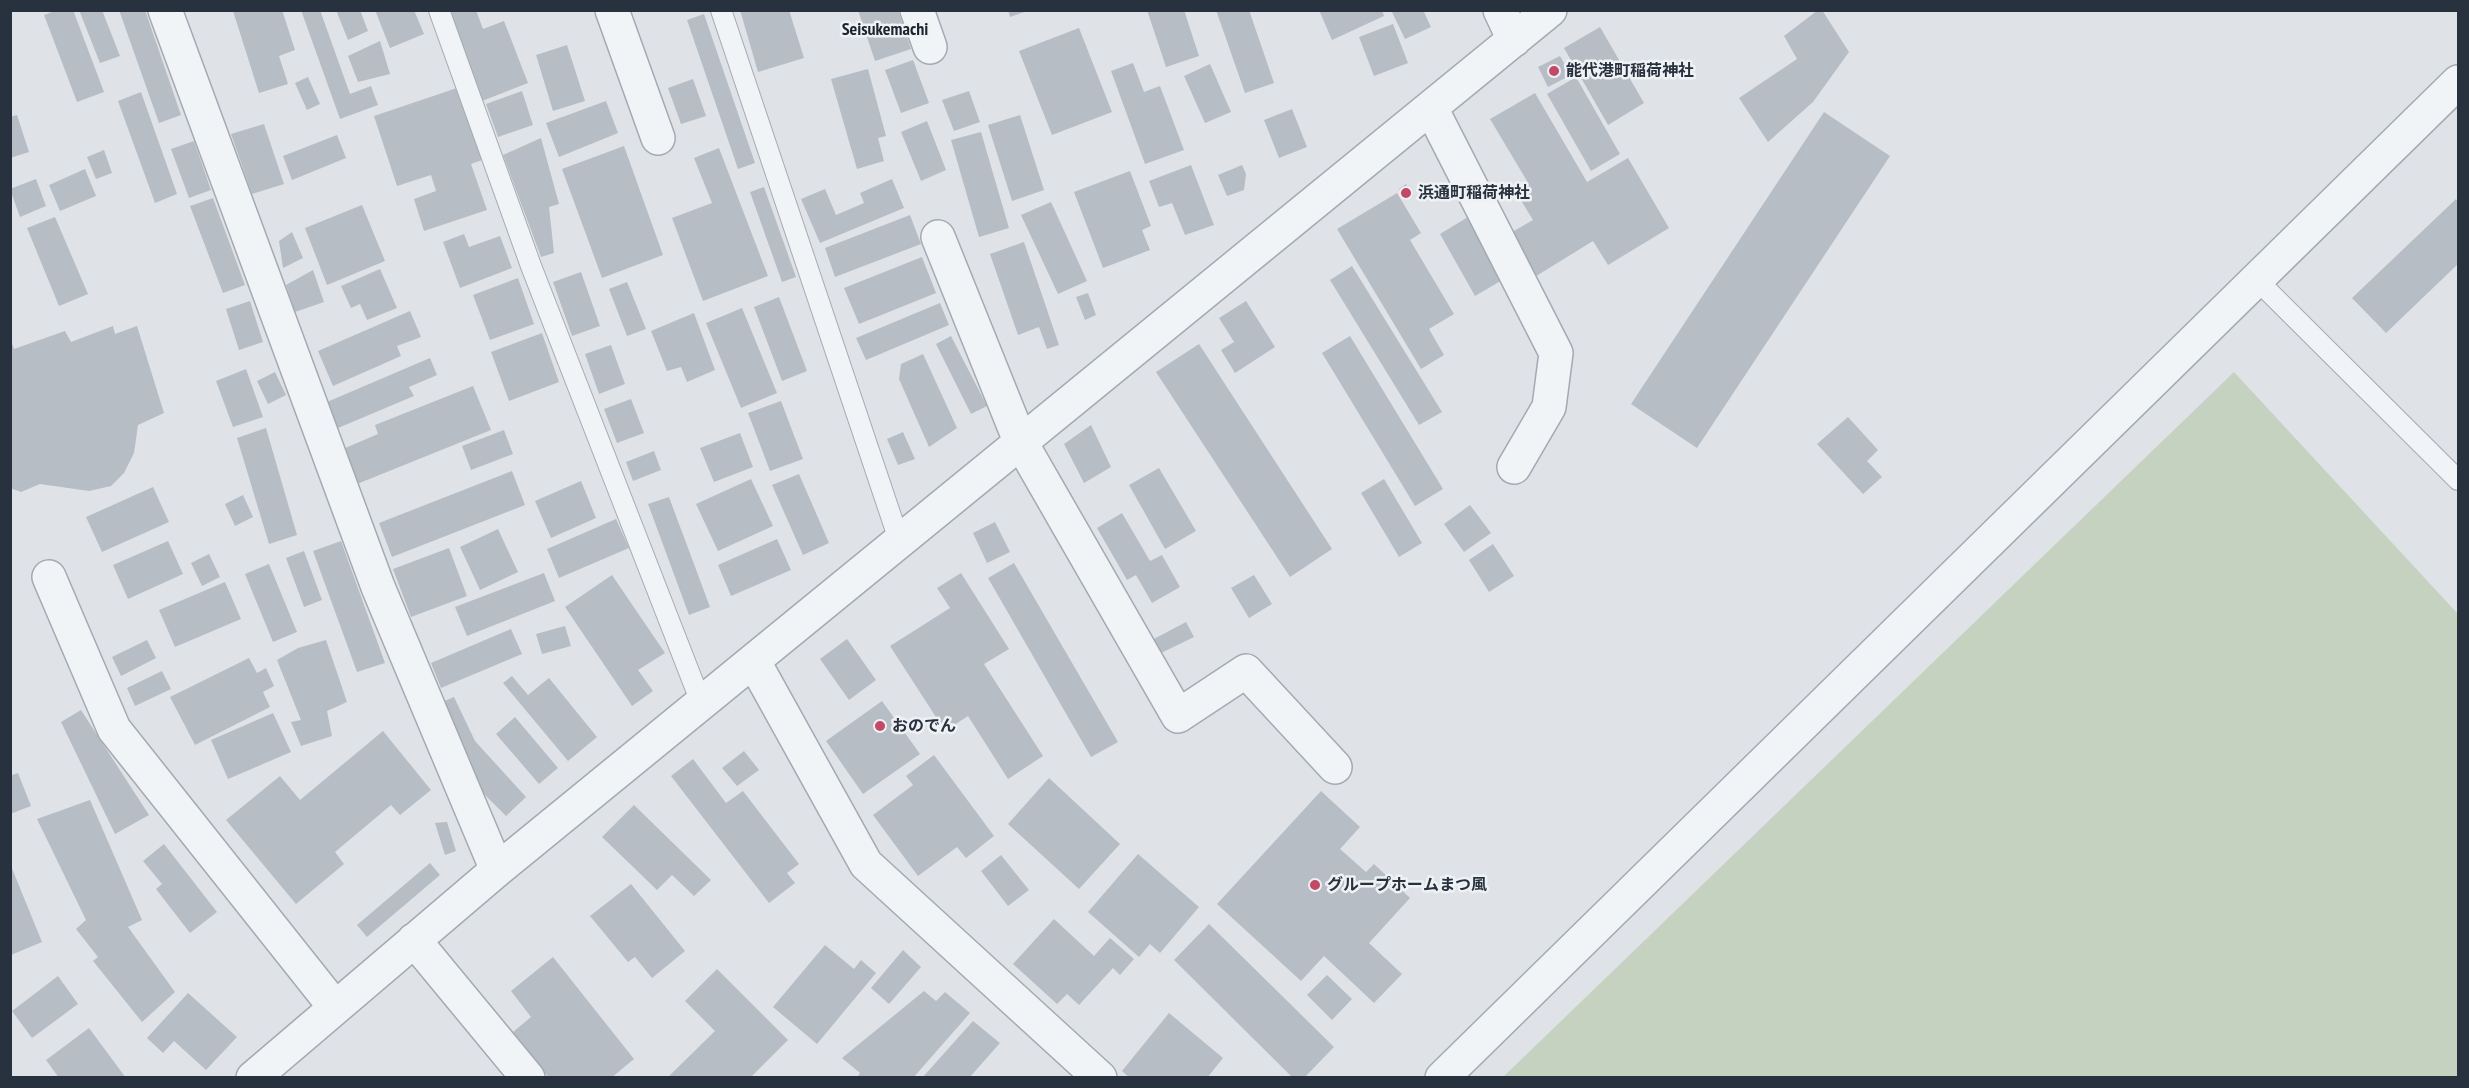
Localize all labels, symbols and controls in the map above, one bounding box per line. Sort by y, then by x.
district label: Seisukemachi [842,19,928,41]
place label: 能代港町稲荷神社 [1566,61,1694,81]
marker: 能代港町稲荷神社 [1547,64,1561,78]
place label: 浜通町稲荷神社 [1418,183,1530,203]
marker: 浜通町稲荷神社 [1399,186,1413,200]
place label: おのでん [892,716,956,736]
marker: おのでん [873,719,887,733]
place label: グループホームまつ風 [1327,875,1487,895]
marker: グループホームまつ風 [1308,878,1322,892]

